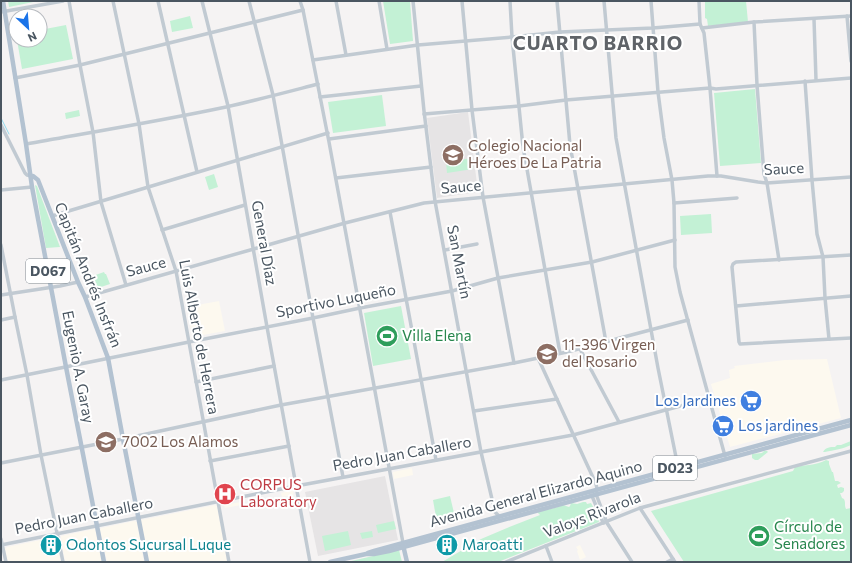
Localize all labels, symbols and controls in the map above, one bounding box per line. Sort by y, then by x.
north arrow [8,8,48,48]
text: N [26,30,39,45]
district label: CUARTO BARRIO [513,31,683,54]
place label: Colegio Nacional Héroes De La Patria [468,136,602,171]
school or university icon: Colegio Nacional Héroes De La Patria [440,142,466,168]
street label: Sauce [763,158,805,178]
street label: Sauce [440,175,482,197]
street label: Capitán Andrés Insfrán [52,199,126,350]
street label: General Díaz [249,199,281,287]
street label: San Martín [444,223,476,300]
street label: Sauce [124,252,168,280]
street label: Luis Alberto de Herrera [176,258,224,416]
road number: D067 [26,259,70,283]
street label: Sportivo Luqueño [274,280,397,320]
street label: Eugenio A. Garay [59,309,99,425]
sports icon: Villa Elena [374,323,400,349]
place label: Villa Elena [402,326,472,344]
place label: 11-396 Virgen del Rosario [562,335,655,370]
school or university icon: 11-396 Virgen del Rosario [534,341,560,367]
supermarket icon: Los Jardines [738,388,764,414]
place label: Los Jardines [655,391,736,409]
supermarket icon: Los jardines [710,413,736,439]
place label: Los jardines [738,416,819,434]
school or university icon: 7002 Los Alamos [93,429,119,455]
place label: 7002 Los Alamos [122,432,239,450]
street label: Pedro Juan Caballero [331,432,473,474]
street label: Avenida General Elizardo Aquino [427,456,644,530]
road number: D023 [653,456,697,480]
place label: CORPUS Laboratory [240,475,317,510]
hospital icon: CORPUS Laboratory [212,481,238,507]
street label: Valoys Rivarola [540,487,643,541]
street label: Pedro Juan Caballero [13,493,154,537]
place label: Círculo de Senadores [774,517,845,552]
sports icon: Círculo de Senadores [746,523,772,549]
building icon: Odontos Sucursal Luque [38,532,64,558]
building icon: Maroatti [434,532,460,558]
place label: Odontos Sucursal Luque [66,535,231,553]
place label: Maroatti [462,535,523,553]

